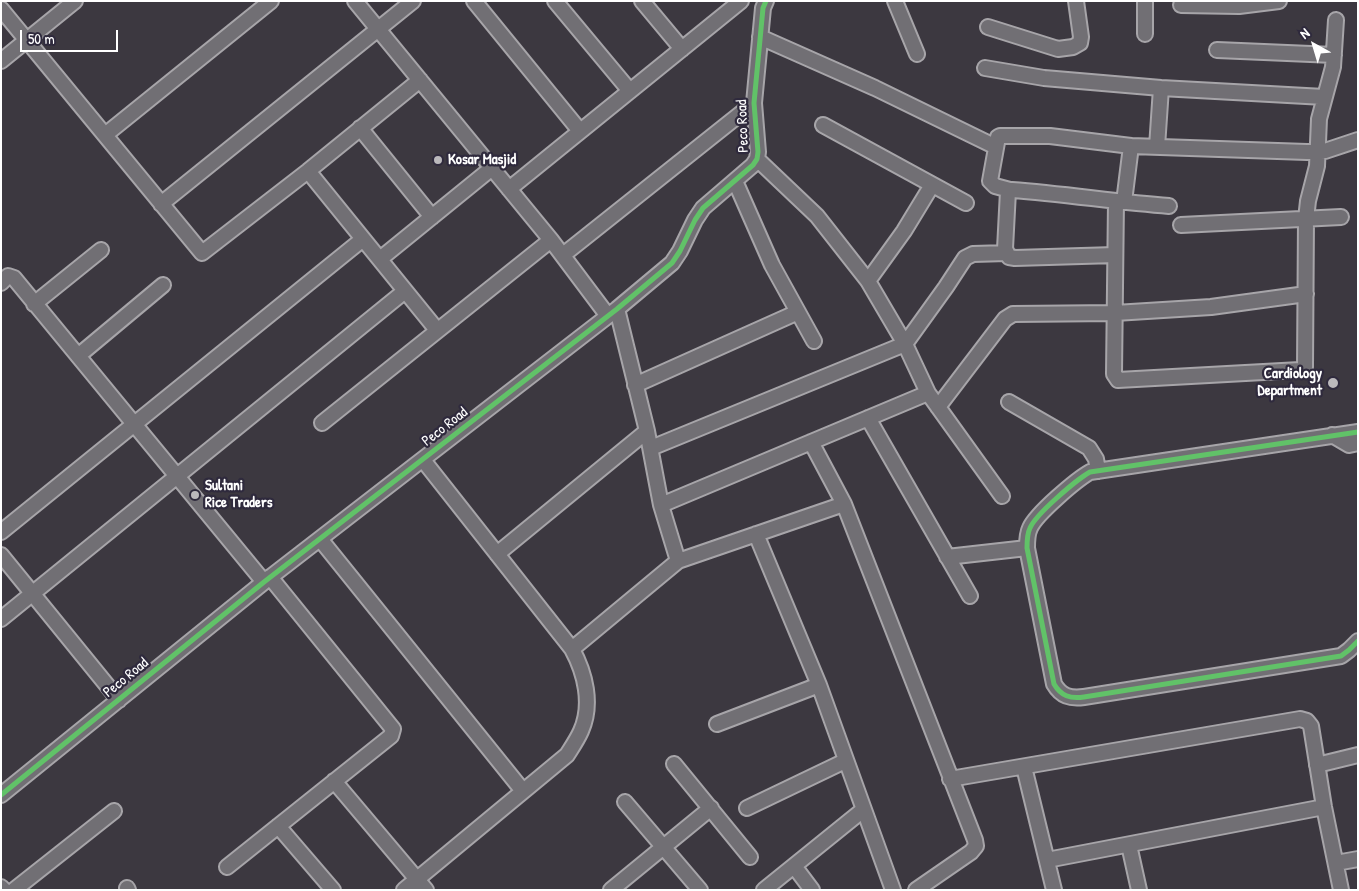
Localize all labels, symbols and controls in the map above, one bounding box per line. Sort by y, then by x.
scale bar [22,20,120,52]
north arrow [1289,20,1339,70]
text: N [1295,23,1313,43]
text: 50 m [28,28,55,49]
street label: Peco Road [733,99,753,153]
place label: Kosar Masjid [448,151,516,169]
marker: Kosar Masjid [432,154,444,166]
place label: Cardiology Department [1258,365,1322,400]
marker: Cardiology Department [1326,376,1340,390]
street label: Peco Road [419,404,471,450]
place label: Sultani Rice Traders [205,477,272,512]
marker: Sultani Rice Traders [189,489,201,501]
street label: Peco Road [100,654,152,702]

